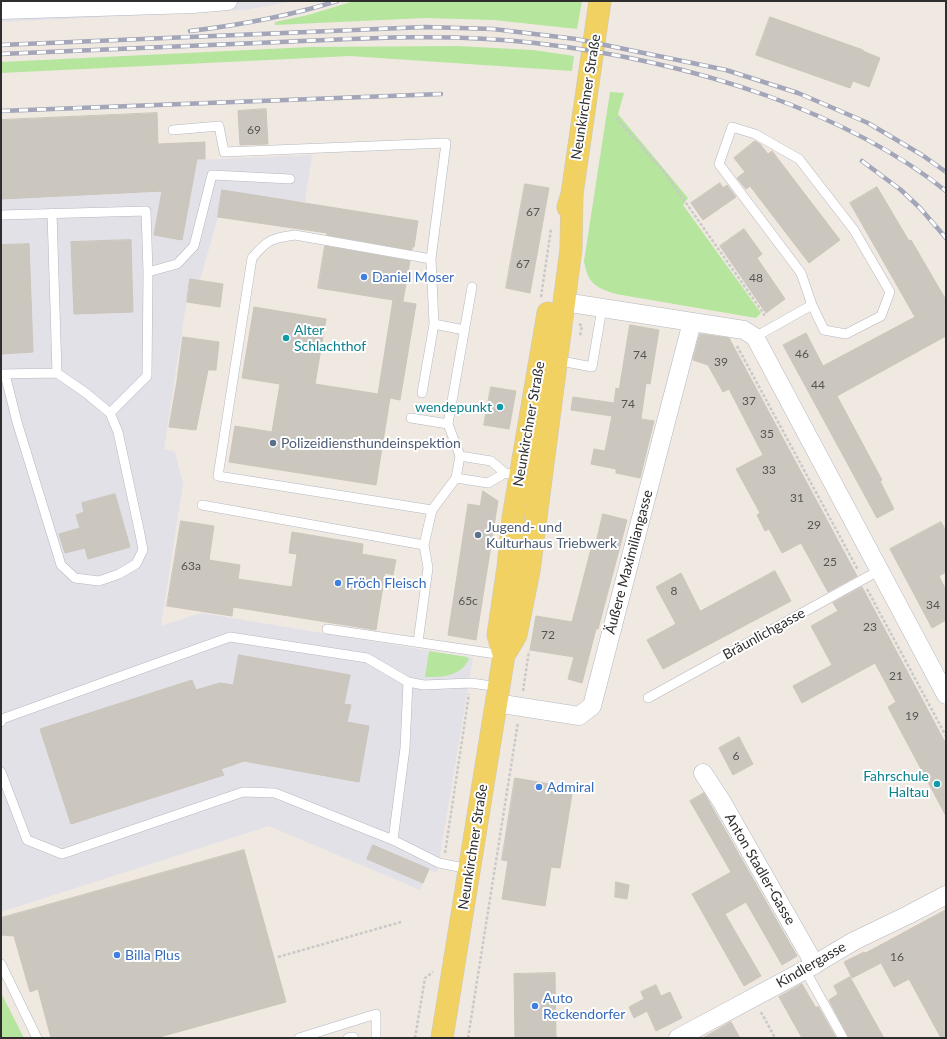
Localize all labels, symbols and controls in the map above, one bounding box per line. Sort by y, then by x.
street label: Neunkirchner Straße [568,33,604,161]
house number: 69 [247,123,261,137]
house number: 67 [526,205,540,219]
house number: 67 [516,257,530,271]
place label: Daniel Moser [372,269,454,285]
house number: 48 [749,271,763,285]
marker: Daniel Moser [359,272,369,282]
place label: Alter Schlachthof [294,322,366,354]
marker: Alter Schlachthof [281,333,291,343]
house number: 46 [795,347,809,361]
house number: 74 [633,348,647,362]
house number: 39 [714,355,728,369]
street label: Neunkirchner Straße [510,360,548,488]
house number: 44 [811,378,825,392]
house number: 37 [742,394,756,408]
house number: 74 [621,397,635,411]
place label: wendepunkt [415,399,492,415]
marker: wendepunkt [495,402,505,412]
house number: 35 [760,427,774,441]
place label: Polizeidiensthundeinspektion [281,435,461,451]
marker: Polizeidiensthundeinspektion [268,438,278,448]
house number: 33 [762,463,776,477]
street label: Äußere Maximiliangasse [602,488,656,636]
house number: 31 [790,491,804,505]
house number: 29 [807,518,821,532]
place label: Jugend- und Kulturhaus Triebwerk [486,519,617,552]
marker: Jugend- und Kulturhaus Triebwerk [473,530,483,540]
house number: 25 [823,555,837,569]
house number: 63a [181,559,201,573]
place label: Fröch Fleisch [346,575,427,591]
marker: Fröch Fleisch [333,578,343,588]
house number: 8 [671,584,677,598]
house number: 65c [458,594,478,608]
house number: 34 [926,598,940,612]
street label: Bräunlichgasse [720,605,808,663]
house number: 23 [863,620,877,634]
house number: 72 [541,628,555,642]
house number: 21 [889,669,903,683]
house number: 19 [905,709,919,723]
house number: 6 [733,749,739,763]
place label: Fahrschule Haltau [863,768,929,800]
place label: Admiral [547,779,594,795]
marker: Fahrschule Haltau [932,779,942,789]
marker: Admiral [534,782,544,792]
street label: Neunkirchner Straße [455,783,491,911]
street label: Anton Stadler-Gasse [721,810,799,928]
street label: Kindlergasse [773,938,849,992]
place label: Billa Plus [125,947,180,963]
marker: Billa Plus [112,950,122,960]
house number: 16 [890,950,904,964]
place label: Auto Reckendorfer [543,990,625,1022]
marker: Auto Reckendorfer [530,1001,540,1011]

